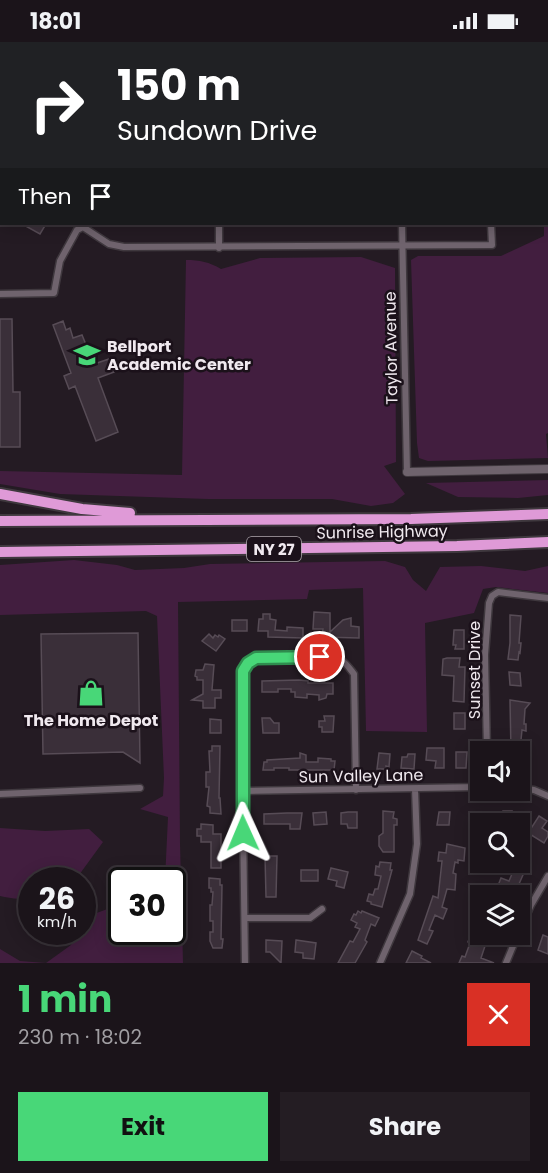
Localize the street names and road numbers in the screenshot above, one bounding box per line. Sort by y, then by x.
street label: Taylor Avenue [379,291,403,405]
street label: Sunrise Highway [316,519,448,545]
road number: NY 27 [247,537,301,561]
street label: Sunset Drive [463,621,486,719]
street label: Sun Valley Lane [298,763,424,789]

